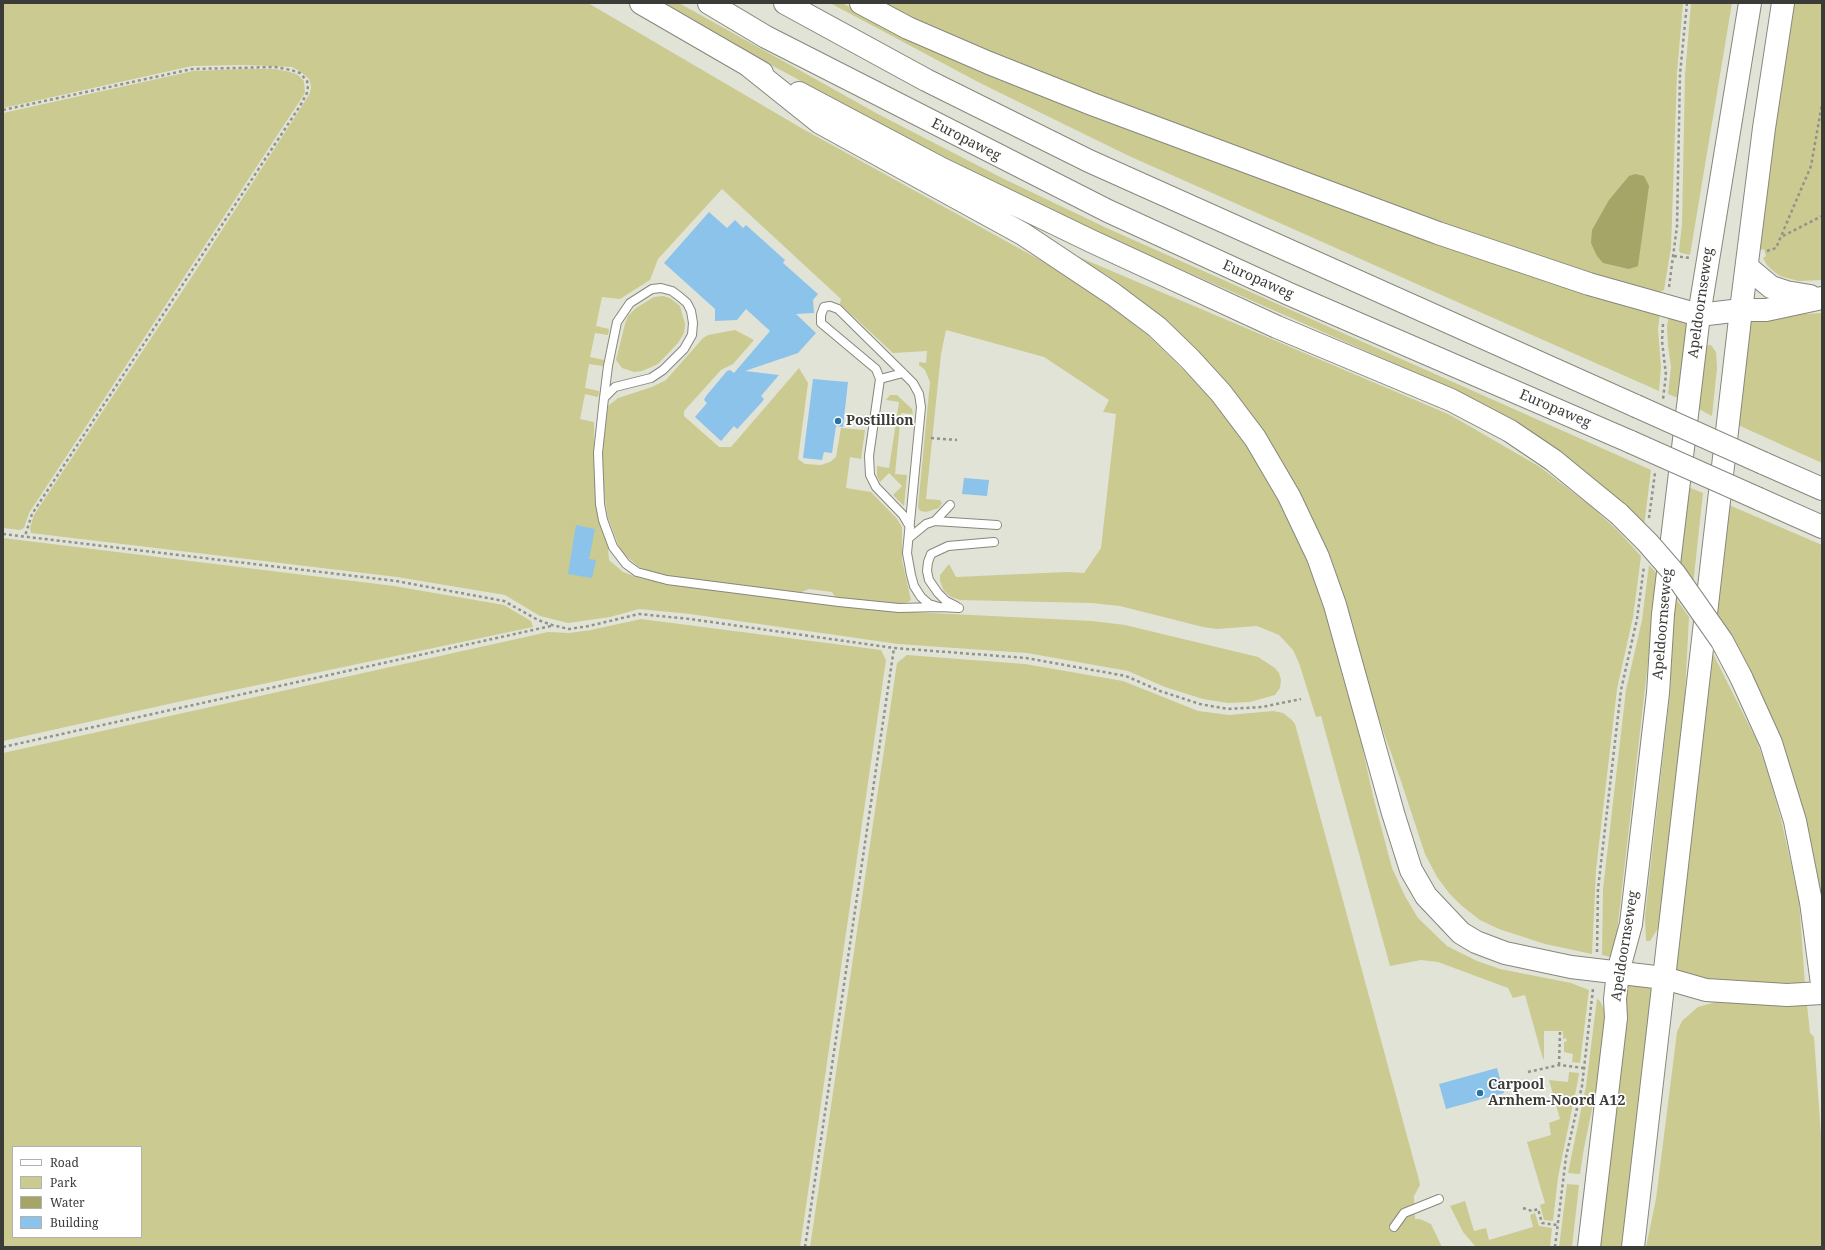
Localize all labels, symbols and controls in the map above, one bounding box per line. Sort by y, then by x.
street label: Europaweg [928,115,1004,165]
street label: Apeldoornseweg [1685,247,1717,359]
street label: Europaweg [1220,257,1296,303]
street label: Europaweg [1517,386,1593,432]
place label: Postillion [846,413,914,429]
marker: Postillion [833,416,843,426]
street label: Apeldoornseweg [1650,568,1676,680]
street label: Apeldoornseweg [1608,890,1642,1002]
place label: Carpool Arnhem-Noord A12 [1488,1077,1625,1110]
marker: Carpool Arnhem-Noord A12 [1475,1088,1485,1098]
legend [12,1146,142,1238]
text: Road [50,1154,79,1171]
text: Park [50,1174,77,1191]
text: Water [50,1194,85,1211]
text: Building [50,1214,98,1231]

